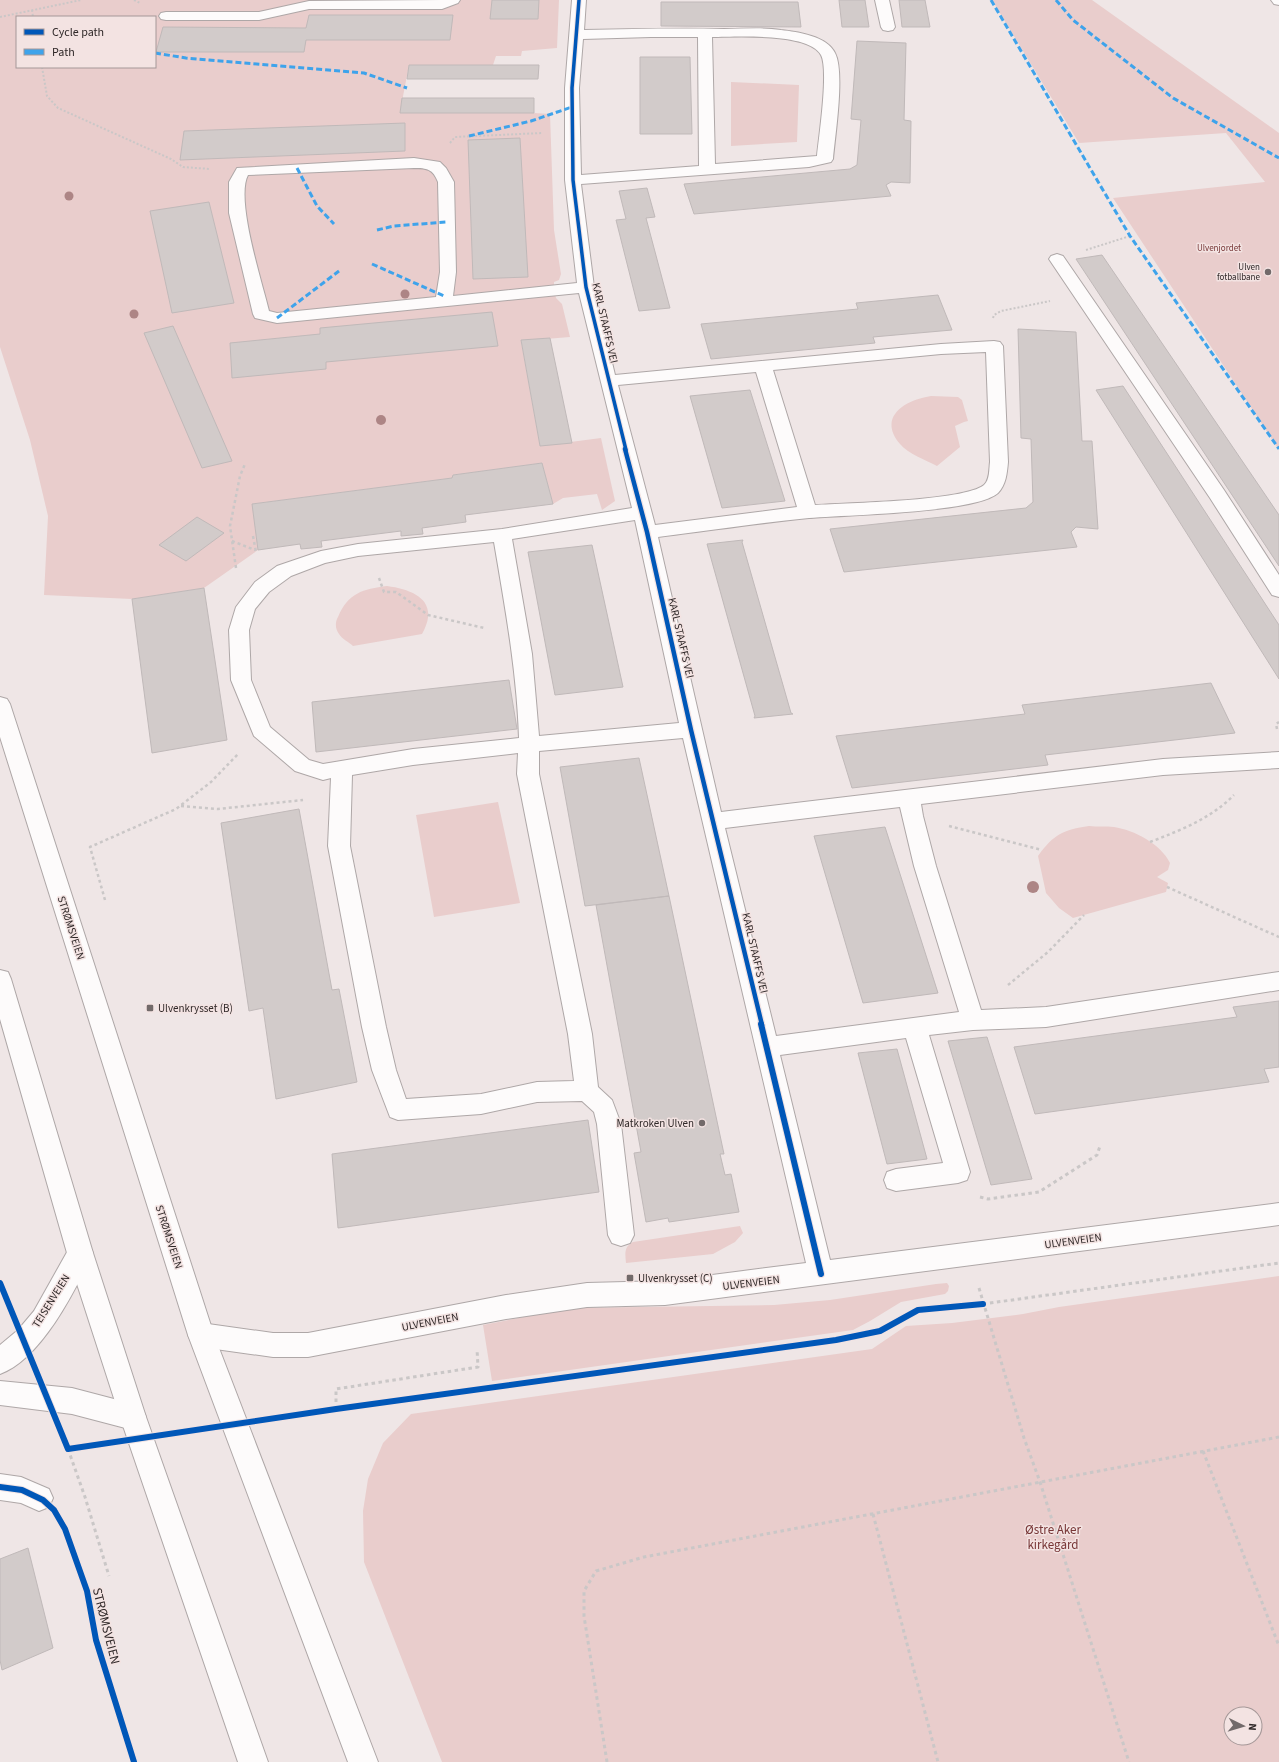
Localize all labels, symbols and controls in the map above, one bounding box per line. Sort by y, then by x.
legend [16,16,156,68]
text: Cycle path [52,24,104,41]
text: Path [52,44,75,61]
park label: Ulvenjordet [1197,242,1241,255]
place label: Ulven fotballbane [1217,261,1261,284]
marker: Ulven fotballbane [1263,267,1273,277]
street label: KARL STAAFFS VEI [588,281,622,365]
street label: KARL STAAFFS VEI [664,596,698,680]
street label: STRØMSVEIEN [54,894,88,962]
street label: KARL STAAFFS VEI [738,911,772,995]
place label: Ulvenkrysset (B) [158,1001,233,1016]
marker: Ulvenkrysset (B) [145,1003,155,1013]
place label: Matkroken Ulven [616,1116,694,1131]
marker: Matkroken Ulven [697,1118,707,1128]
street label: STRØMSVEIEN [152,1203,186,1271]
street label: ULVENVEIEN [1044,1230,1102,1252]
street label: TEISENVEIEN [29,1271,73,1331]
place label: Ulvenkrysset (C) [638,1271,713,1286]
street label: ULVENVEIEN [722,1272,780,1294]
marker: Ulvenkrysset (C) [625,1273,635,1283]
street label: ULVENVEIEN [400,1309,460,1335]
park label: Østre Aker kirkegård [1025,1521,1081,1554]
street label: STRØMSVEIEN [88,1586,124,1666]
north arrow [1223,1706,1263,1746]
text: N [1245,1723,1260,1731]

